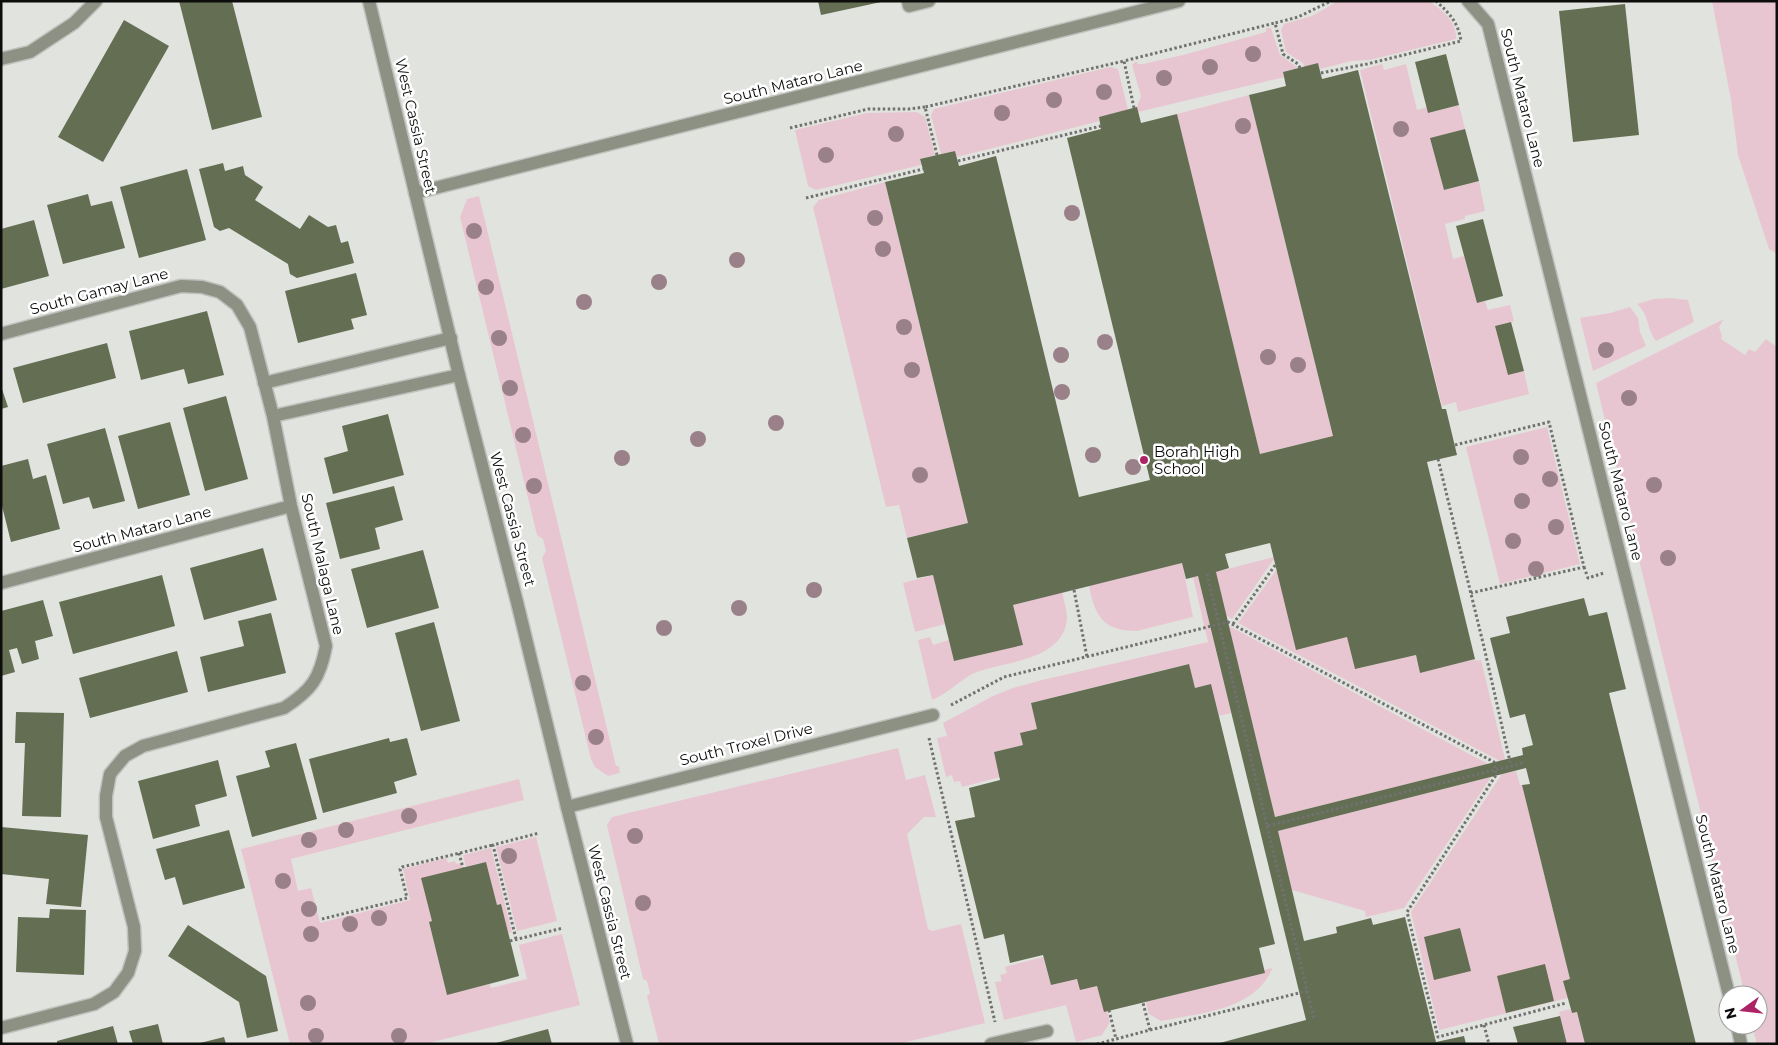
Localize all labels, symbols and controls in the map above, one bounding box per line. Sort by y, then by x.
street label: South Mataro Lane [1497,26,1549,170]
street label: West Cassia Street [391,56,441,196]
street label: South Mataro Lane [721,56,865,108]
street label: South Gamay Lane [28,263,170,319]
street label: South Mataro Lane [1595,419,1647,563]
place label: Borah High School [1154,442,1240,478]
street label: West Cassia Street [486,450,540,588]
marker: Borah High School [1138,454,1150,466]
street label: South Malaga Lane [297,491,349,637]
street label: South Mataro Lane [71,501,213,557]
street label: South Troxel Drive [678,718,814,770]
street label: South Mataro Lane [1692,812,1744,956]
street label: West Cassia Street [584,843,636,981]
north arrow [1718,985,1768,1035]
text: N [1720,1006,1741,1021]

